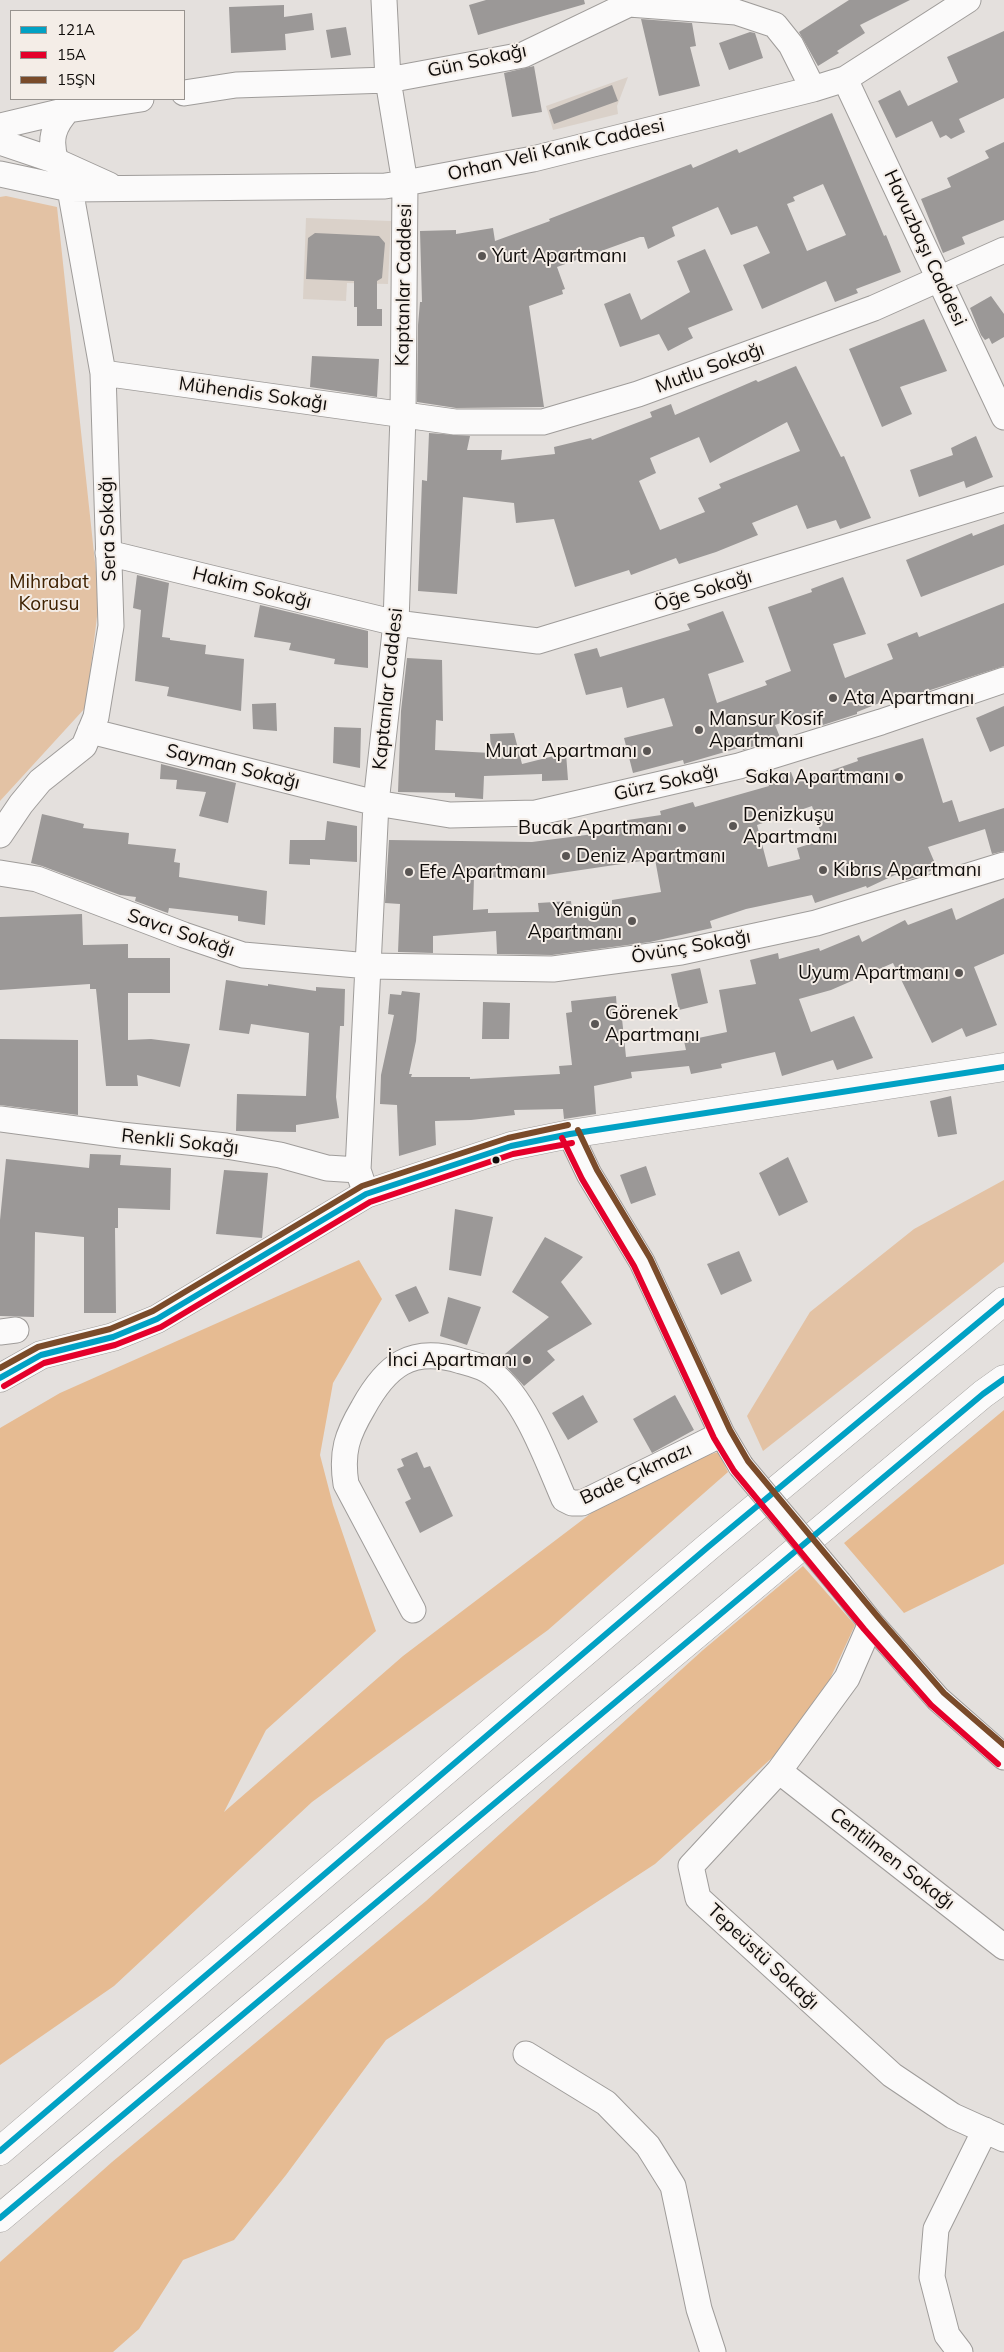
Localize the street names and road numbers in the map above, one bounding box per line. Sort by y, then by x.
street label: Gün Sokağı [425,39,529,83]
street label: Orhan Veli Kanık Caddesi [445,114,667,186]
street label: Havuzbaşı Caddesi [879,166,971,330]
street label: Kaptanlar Caddesi [391,203,417,367]
street label: Mutlu Sokağı [652,338,768,398]
street label: Mühendis Sokağı [177,372,329,416]
street label: Sera Sokağı [95,476,121,582]
street label: Hakim Sokağı [190,562,314,614]
street label: Öḡe Sokağı [651,565,755,617]
street label: Kaptanlar Caddesi [368,607,408,771]
street label: Sayman Sokağı [164,739,302,795]
street label: Gürz Sokağı [612,760,720,806]
street label: Savcı Sokağı [124,904,238,962]
street label: Övünç Sokağı [629,925,753,969]
street label: Renkli Sokağı [120,1124,240,1160]
street label: Bade Çıkmazı [576,1438,696,1510]
street label: Centilmen Sokağı [825,1803,959,1915]
street label: Tepeüstü Sokağı [702,1899,824,2015]

